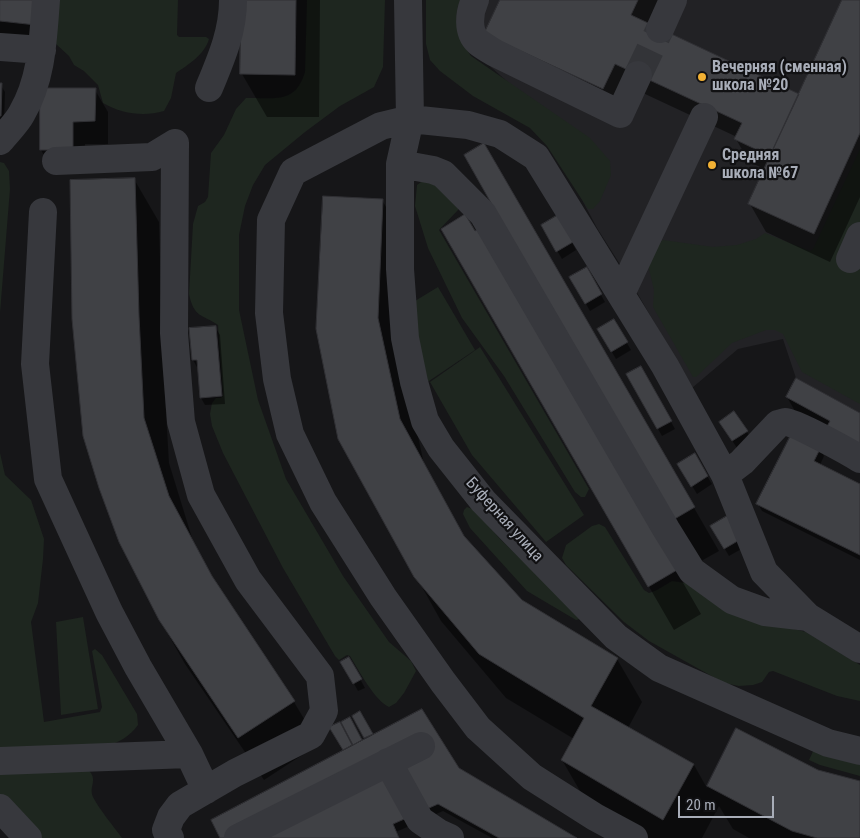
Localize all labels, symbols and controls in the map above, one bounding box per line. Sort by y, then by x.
place label: Вечерняя (сменная) школа №20 [712,58,847,96]
marker: Вечерняя (сменная) школа №20 [696,71,708,83]
place label: Средняя школа №67 [722,146,798,184]
marker: Средняя школа №67 [706,159,718,171]
street label: Буферная улица [461,474,547,566]
scale bar [680,786,776,818]
text: 20 m [686,796,716,814]

